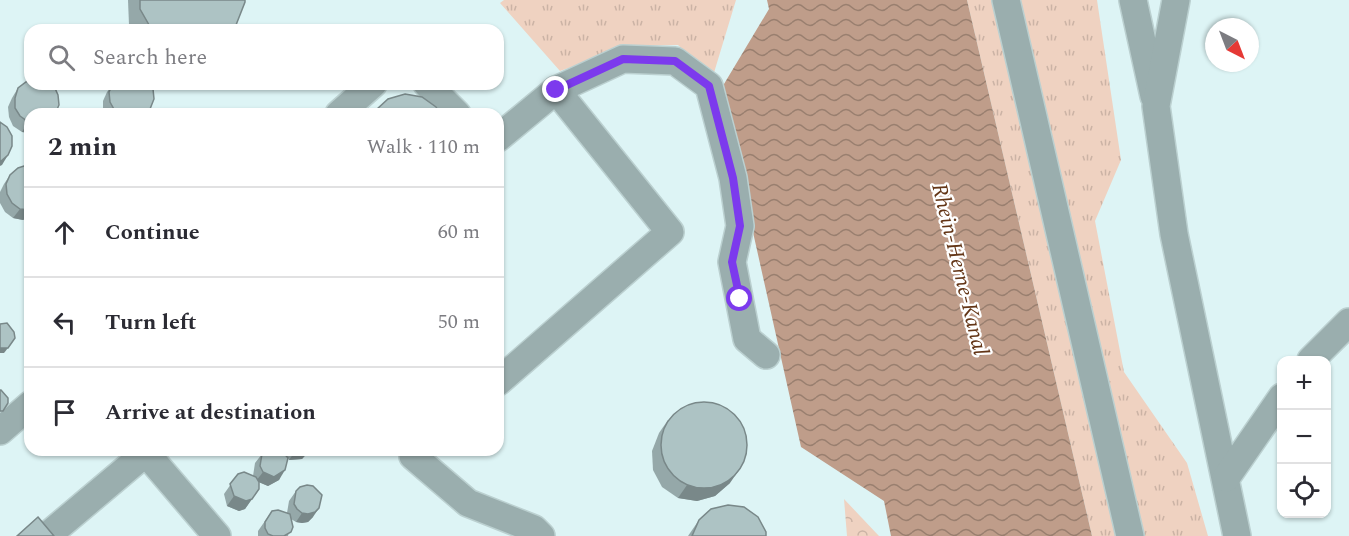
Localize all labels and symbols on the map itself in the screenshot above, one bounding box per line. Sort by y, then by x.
north arrow [1205,18,1259,72]
route end [542,76,568,102]
water label: Rhein-Herne-Kanal [922,180,997,359]
route start [726,285,752,311]

